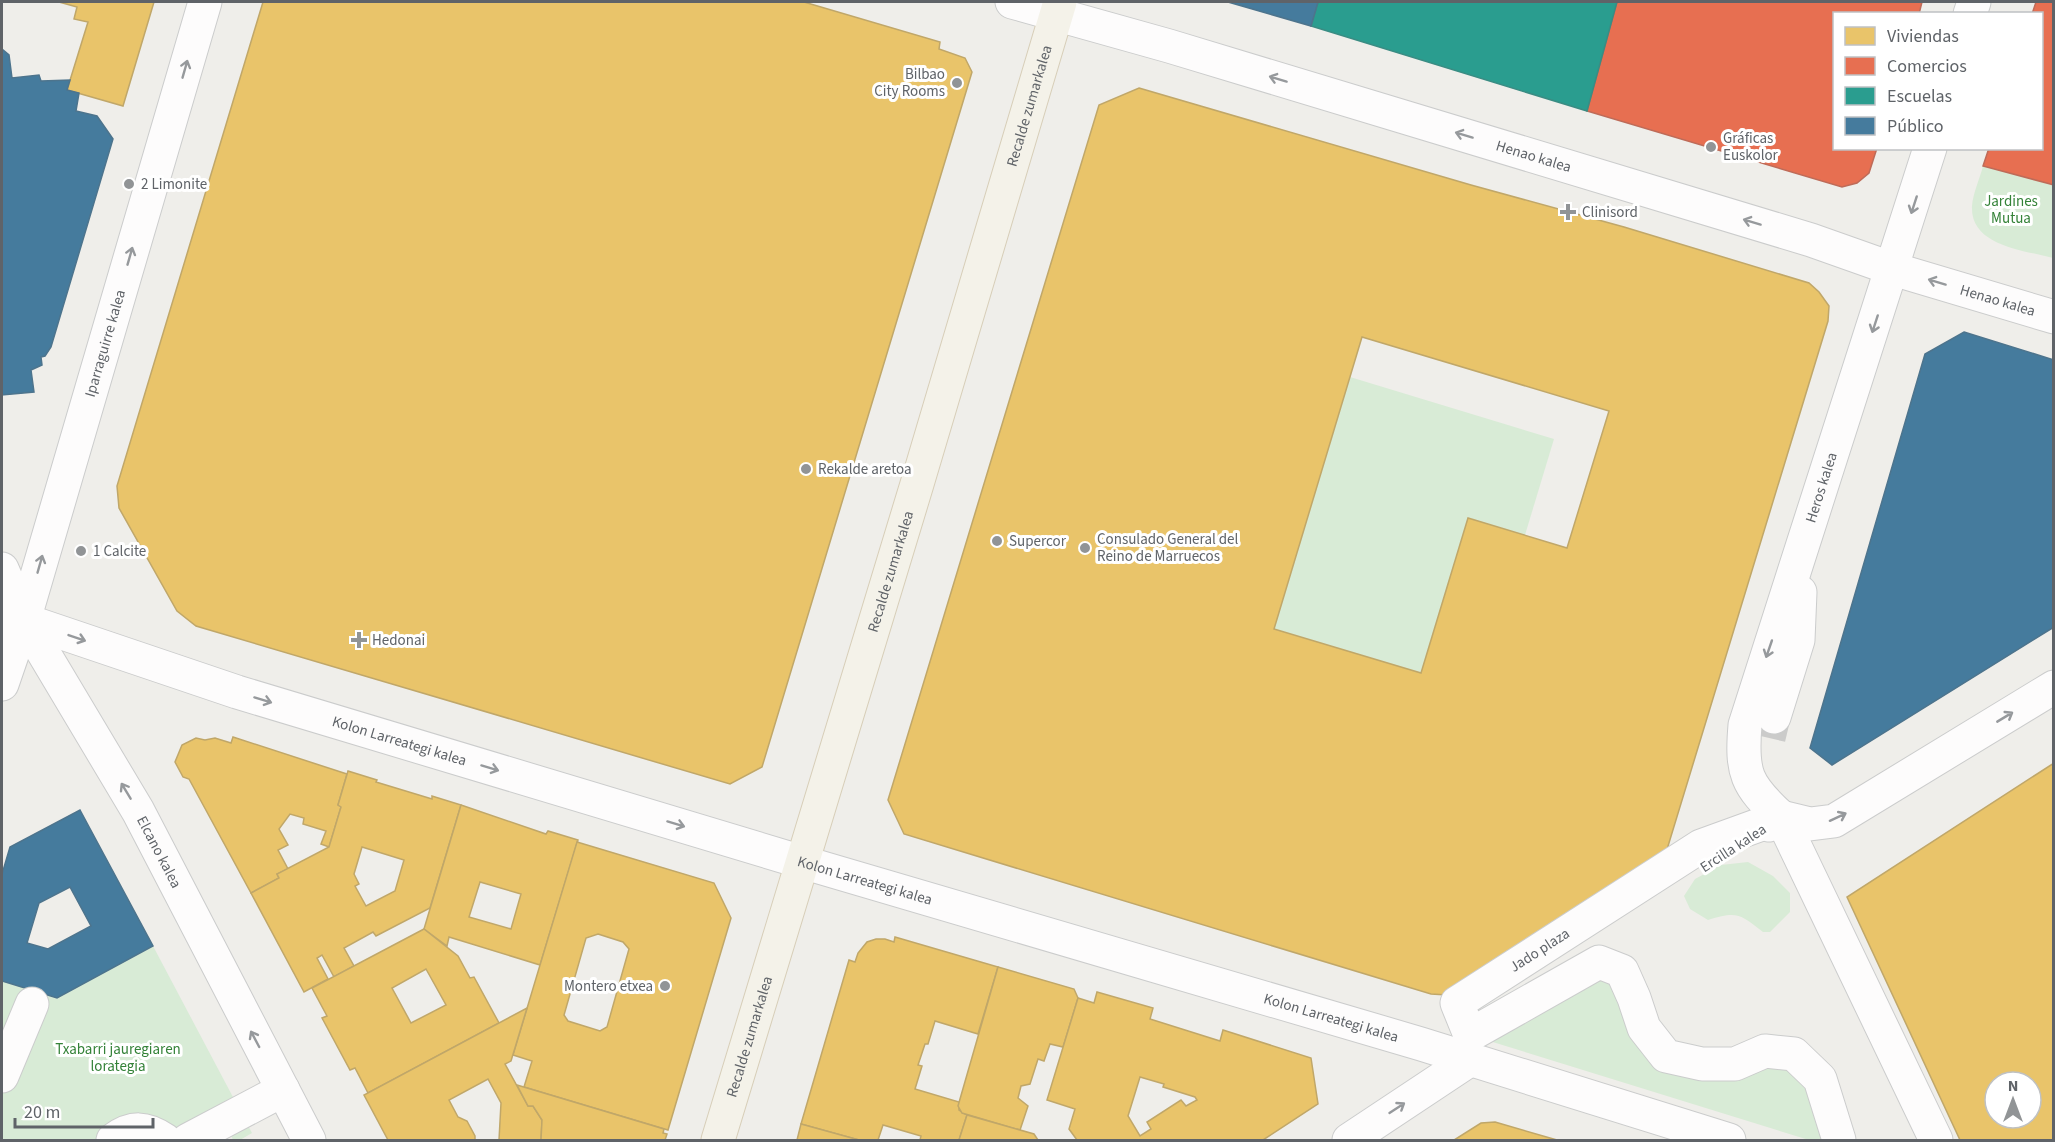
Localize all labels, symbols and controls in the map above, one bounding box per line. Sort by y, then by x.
legend [1833,12,2043,150]
text: Viviendas [1887,24,1959,49]
street label: Recalde zumarkalea [1002,43,1058,169]
text: Comercios [1887,54,1967,79]
one-way arrow [180,60,191,79]
place label: Bilbao City Rooms [874,64,945,102]
one-way arrow [1269,73,1288,84]
marker: Bilbao City Rooms [950,76,964,90]
text: Escuelas [1887,84,1952,109]
text: Público [1887,114,1944,139]
place label: Gráficas Euskolor [1723,128,1779,166]
one-way arrow [1455,129,1474,140]
street label: Henao kalea [1493,135,1574,178]
marker: Gráficas Euskolor [1704,140,1718,154]
place label: 2 Limonite [141,174,207,195]
marker: 2 Limonite [122,177,136,191]
park label: Jardines Mutua [1984,191,2038,229]
one-way arrow [1907,195,1918,213]
place label: Clinisord [1582,202,1638,223]
marker: Clinisord [1559,203,1577,221]
one-way arrow [1742,216,1761,227]
one-way arrow [125,247,136,266]
one-way arrow [1928,276,1947,287]
street label: Henao kalea [1957,280,2038,322]
street label: Iparraguirre kalea [80,287,131,400]
one-way arrow [1868,314,1879,333]
street label: Heros kalea [1800,450,1843,526]
place label: Rekalde aretoa [818,459,912,480]
marker: Rekalde aretoa [799,462,813,476]
street label: Recalde zumarkalea [863,508,919,635]
place label: Consulado General del Reino de Marruecos [1097,529,1239,567]
place label: Supercor [1009,531,1067,552]
marker: Supercor [990,534,1004,548]
place label: 1 Calcite [93,541,146,562]
marker: Consulado General del Reino de Marruecos [1078,541,1092,555]
marker: 1 Calcite [74,544,88,558]
one-way arrow [35,555,46,574]
place label: Hedonai [372,630,425,651]
marker: Hedonai [350,631,368,649]
one-way arrow [67,634,86,645]
one-way arrow [1763,639,1774,658]
one-way arrow [253,695,272,706]
one-way arrow [1996,710,2013,722]
street label: Kolon Larreategi kalea [329,711,469,772]
one-way arrow [480,763,499,774]
one-way arrow [120,783,132,800]
one-way arrow [1828,810,1846,822]
street label: Elcano kalea [131,812,186,892]
one-way arrow [666,819,685,830]
street label: Ercilla kalea [1696,819,1771,878]
street label: Kolon Larreategi kalea [795,851,935,911]
street label: Jado plaza [1506,923,1574,977]
street label: Recalde zumarkalea [722,974,778,1100]
place label: Montero etxea [564,976,653,997]
marker: Montero etxea [658,979,672,993]
street label: Kolon Larreategi kalea [1261,988,1401,1048]
one-way arrow [249,1030,260,1048]
park label: Txabarri jauregiaren lorategia [55,1039,181,1077]
north arrow [1983,1070,2043,1130]
text: N [2008,1075,2018,1097]
scale bar [15,1091,153,1129]
text: 20 m [24,1100,60,1125]
one-way arrow [1389,1102,1405,1114]

